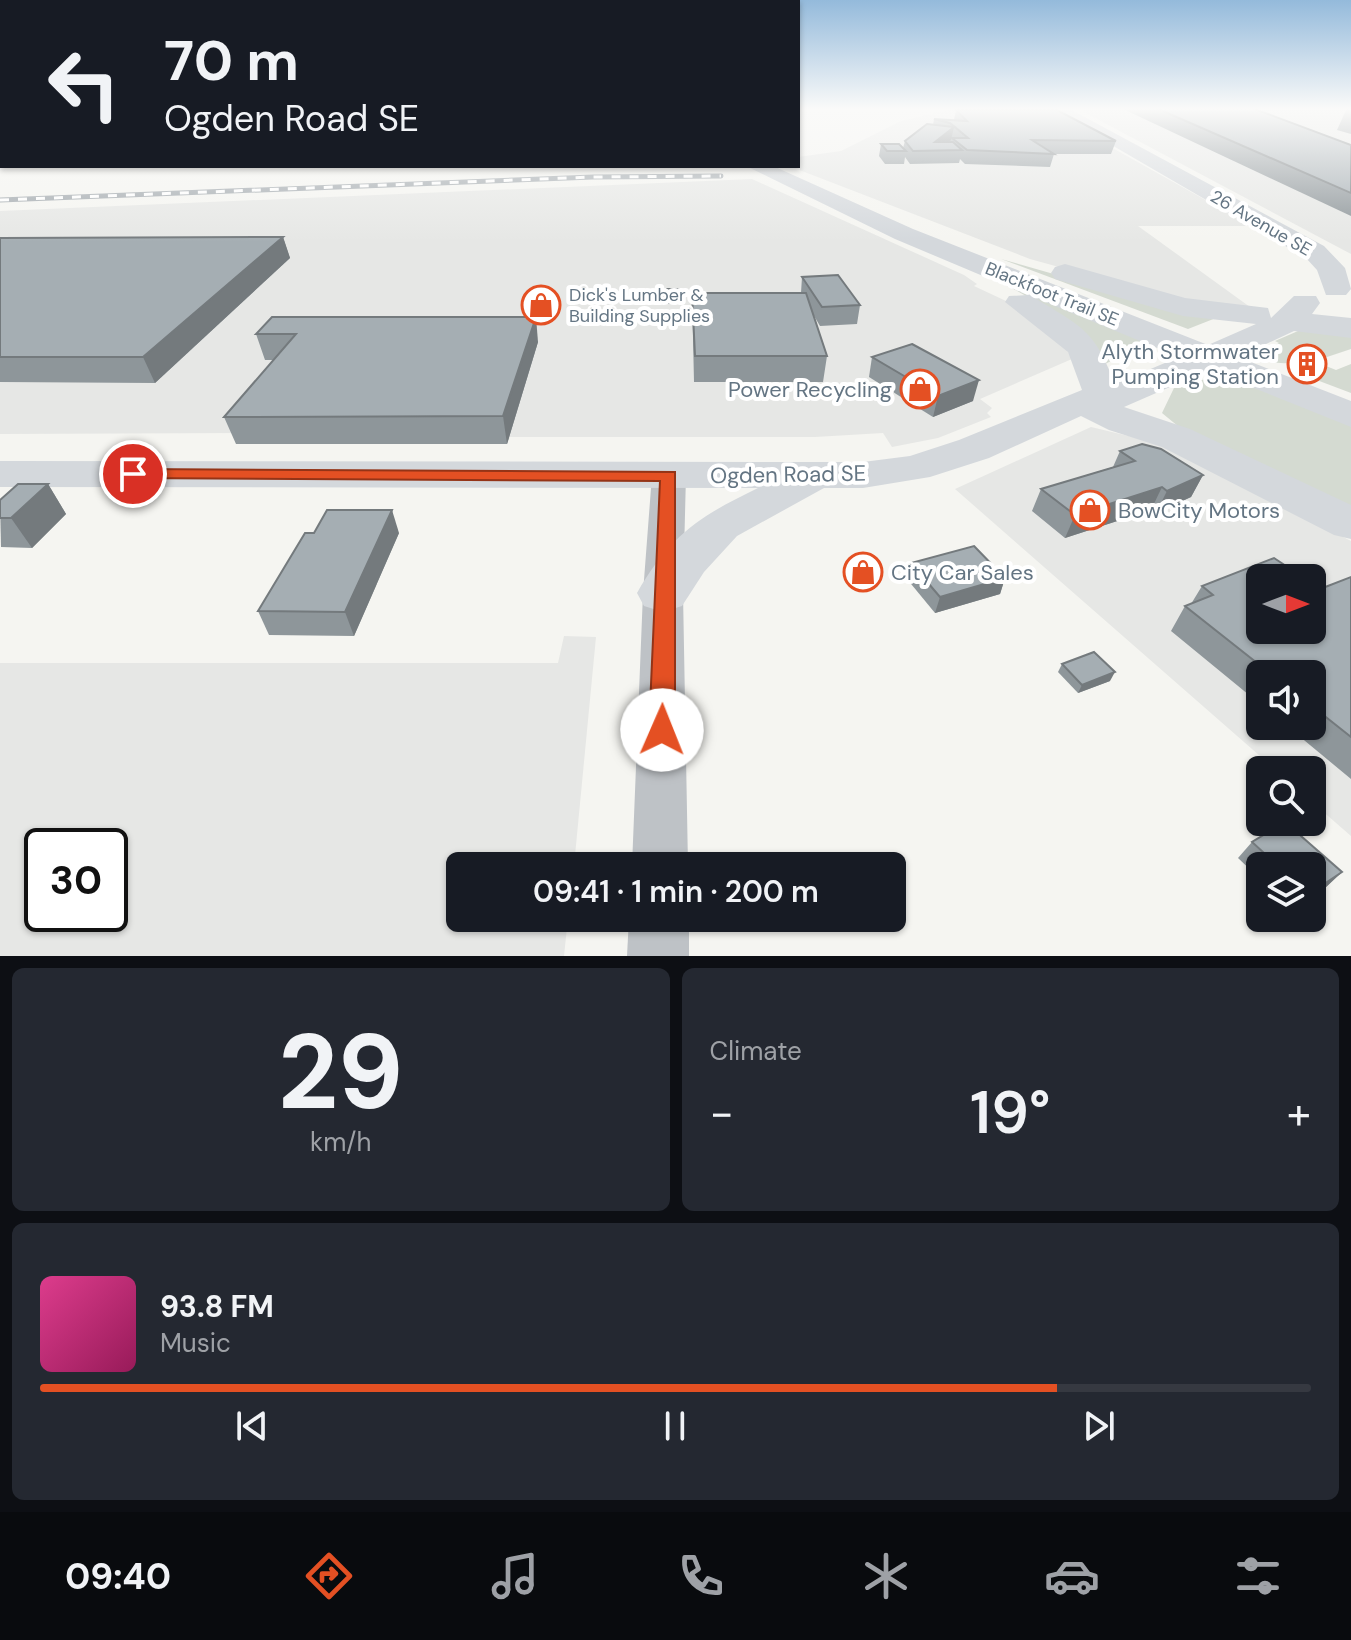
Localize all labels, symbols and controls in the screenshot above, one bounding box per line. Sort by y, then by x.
text: 70 m [164,24,299,97]
icon: left [32,32,136,136]
text: Ogden Road SE [164,95,419,142]
street label: 26 Avenue SE [1206,184,1316,262]
street label: Blackfoot Trail SE [982,256,1122,332]
place label: Dick's Lumber & Building Supplies [569,283,710,328]
shop icon: Dick's Lumber & Building Supplies [520,284,562,326]
place label: Alyth Stormwater Pumping Station [1101,337,1279,391]
building icon: Alyth Stormwater Pumping Station [1286,343,1328,385]
shop icon: Power Recycling [899,368,941,410]
place label: Power Recycling [728,375,892,404]
pin [99,440,167,508]
icon: arrive [111,452,155,496]
street label: Ogden Road SE [710,459,866,490]
shop icon: BowCity Motors [1069,489,1111,531]
place label: BowCity Motors [1118,496,1280,525]
shop icon: City Car Sales [842,551,884,593]
place label: City Car Sales [891,558,1034,587]
north arrow [1246,564,1326,644]
map controls [1246,564,1326,932]
button: sound [1246,660,1326,740]
position arrow [620,688,704,772]
button: search [1246,756,1326,836]
speed limit sign: 30 [24,828,128,932]
button: layers [1246,852,1326,932]
text: 09:41 · 1 min · 200 m [533,872,819,911]
text: 29 [278,1005,404,1140]
text: Climate [710,1034,802,1068]
text: 19° [970,1073,1050,1152]
text: − [710,1084,734,1142]
text: + [1287,1084,1311,1142]
text: km/h [310,1125,371,1159]
text: 93.8 FM [160,1287,274,1326]
text: Music [160,1326,231,1360]
icon: previous [230,1404,274,1448]
icon: pause [653,1404,697,1448]
icon: next [1077,1404,1121,1448]
icon: directions [301,1548,357,1604]
icon: music [487,1548,543,1604]
icon: phone [673,1548,729,1604]
icon: climate [858,1548,914,1604]
icon: car [1044,1548,1100,1604]
icon: filters [1230,1548,1286,1604]
text: 09:40 [65,1553,171,1600]

